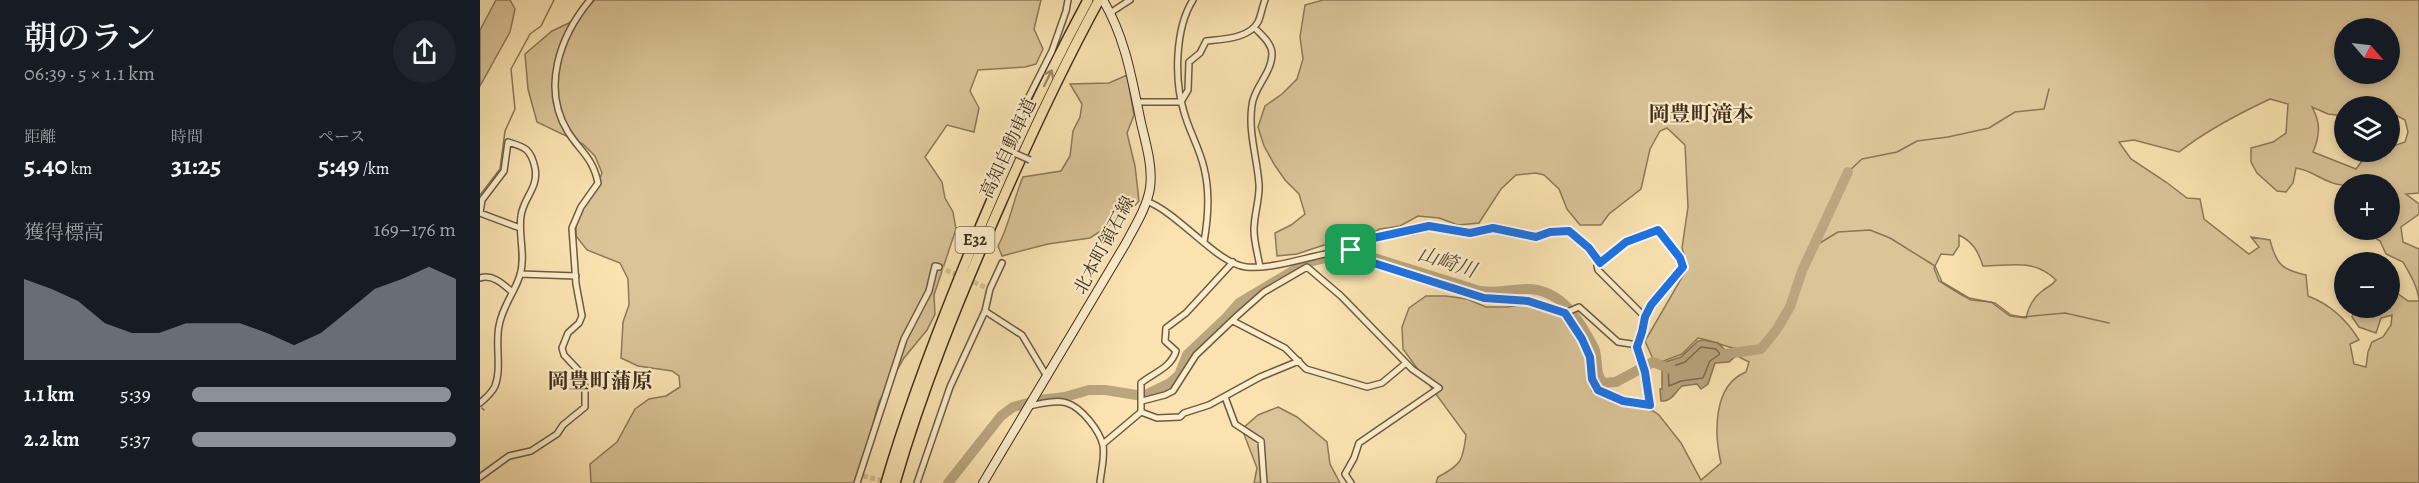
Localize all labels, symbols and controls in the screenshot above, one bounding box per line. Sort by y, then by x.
text: 朝のラン [24,15,156,60]
north arrow [2334,18,2400,84]
map controls [2334,18,2400,318]
button: share [393,20,456,83]
text: 06:39 · 5 × 1.1 km [24,60,155,87]
one-way arrow [1043,70,1055,88]
street label: 高知自動車道 [974,94,1042,202]
button: layers [2334,96,2400,162]
district label: 岡豊町滝本 [1649,100,1754,128]
text: 距離 [24,126,56,148]
text: 時間 [171,126,203,148]
text: ペース [318,126,365,148]
text: 5.40 [24,148,68,183]
text: 31:25 [171,148,221,183]
text: 5:49 [318,148,360,183]
text: km [68,158,92,180]
text: /km [360,158,389,180]
button: + [2334,174,2400,240]
street label: 北本町領石線 [1068,192,1140,298]
text: 169–176 m [374,216,456,243]
text: 獲得標高 [24,219,104,246]
pin [1325,224,1376,275]
road number: E32 [956,227,994,253]
icon: arrive [1334,233,1367,266]
water label: 山崎川 [1414,240,1482,285]
button: − [2334,252,2400,318]
district label: 岡豊町蒲原 [548,367,653,395]
text: 1.1 km [24,381,74,408]
text: 5:39 [120,381,151,408]
text: 2.2 km [24,426,79,453]
text: 5:37 [120,426,150,453]

